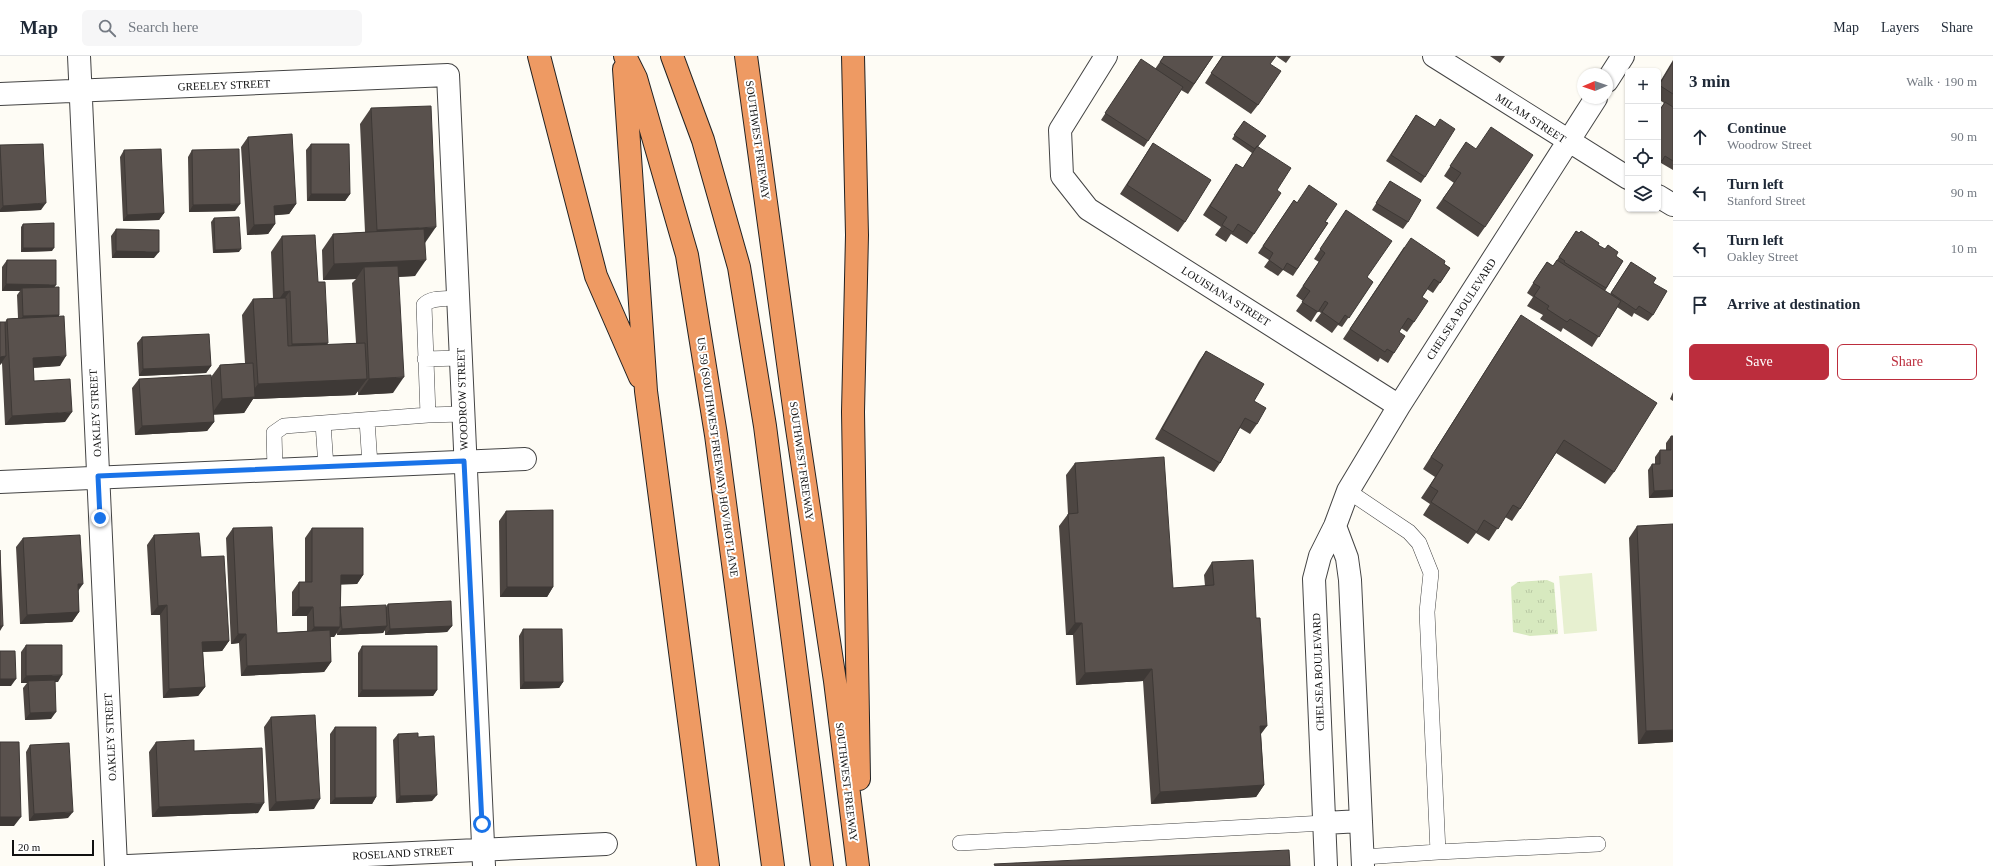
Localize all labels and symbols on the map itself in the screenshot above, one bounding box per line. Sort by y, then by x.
north arrow [1577,68,1613,104]
street label: GREELEY STREET [177,77,271,93]
street label: SOUTHWEST FREEWAY [744,80,772,200]
street label: MILAM STREET [1494,91,1568,145]
street label: CHELSEA BOULEVARD [1424,256,1498,362]
street label: LOUISIANA STREET [1179,264,1273,328]
street label: US 59 (SOUTHWEST FREEWAY) HOV/HOT LANE [694,336,741,578]
street label: WOODROW STREET [454,347,470,451]
street label: OAKLEY STREET [87,369,103,457]
street label: SOUTHWEST FREEWAY [788,401,816,521]
route end [91,509,109,527]
street label: CHELSEA BOULEVARD [1310,613,1326,731]
street label: OAKLEY STREET [102,693,118,781]
street label: SOUTHWEST FREEWAY [834,722,860,842]
route start [473,815,491,833]
scale bar [12,838,94,857]
street label: ROSELAND STREET [352,844,454,862]

